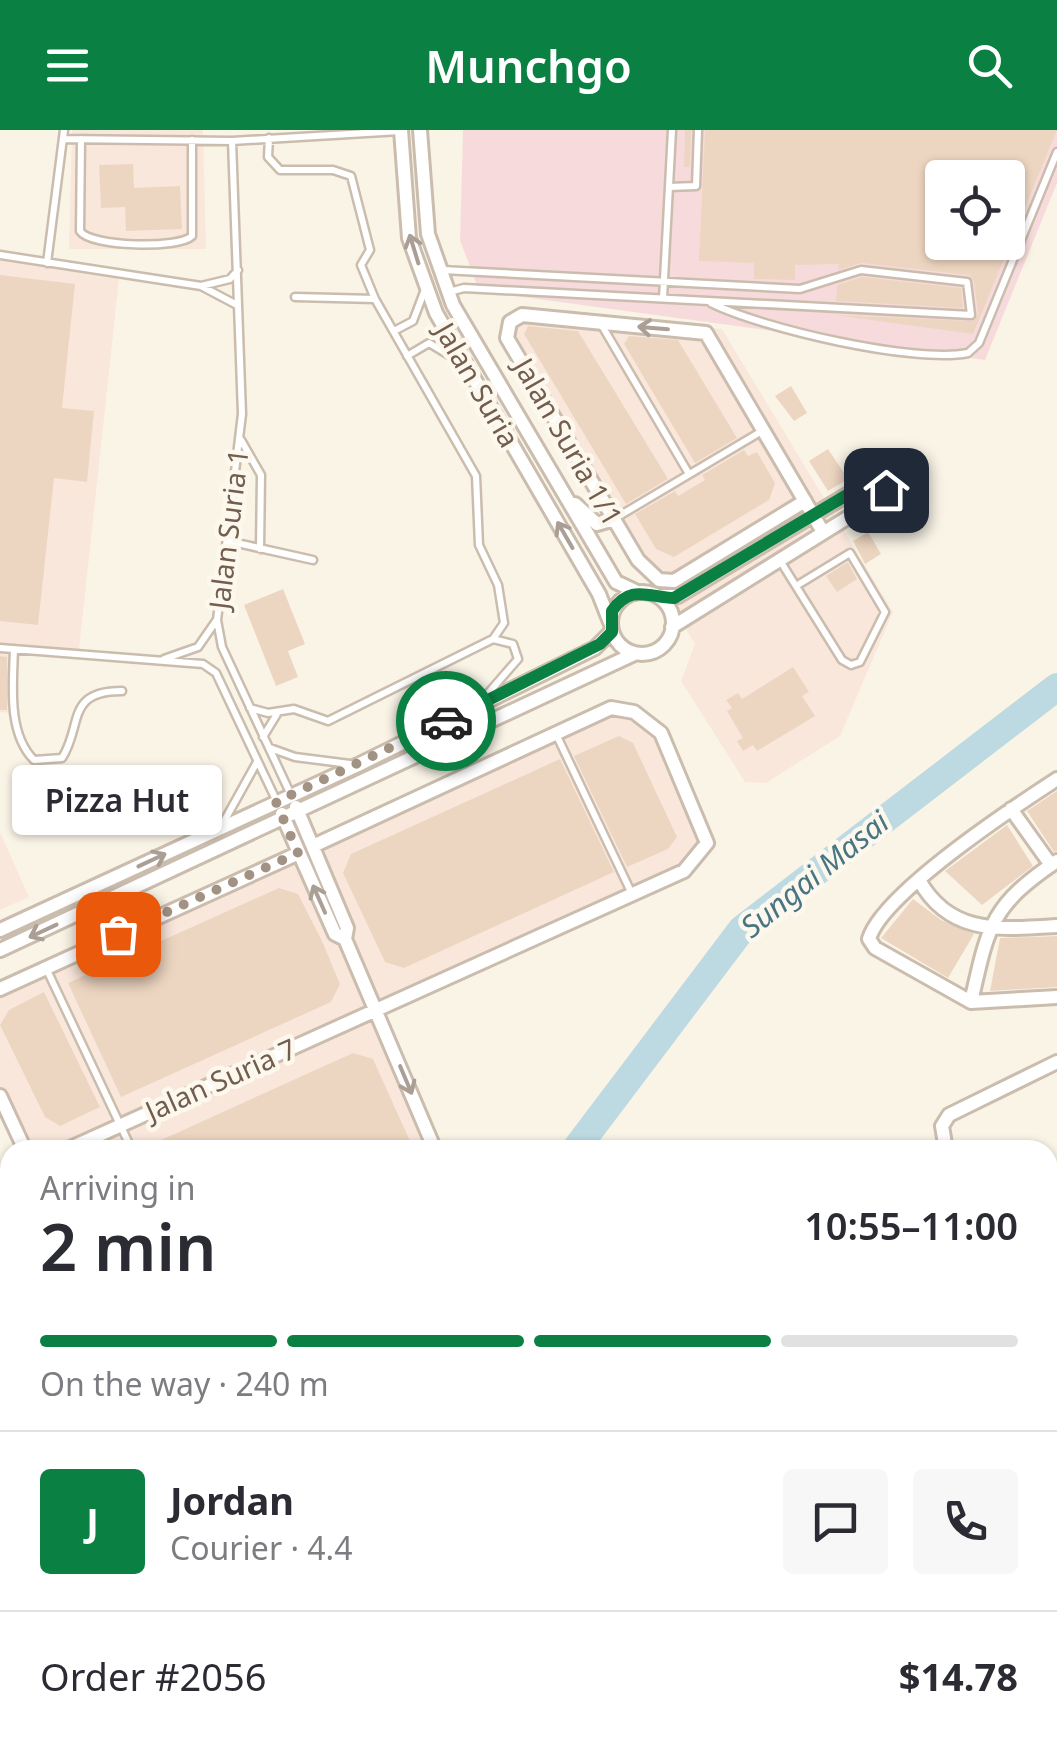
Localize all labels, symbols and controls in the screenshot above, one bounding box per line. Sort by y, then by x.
text: Munchgo [425,35,632,96]
icon: menu [40,38,95,93]
icon: search [962,38,1017,93]
map controls [925,160,1025,260]
button: locate [925,160,1025,260]
one-way arrow [404,234,422,265]
street label: Jalan Suria [425,313,529,454]
one-way arrow [637,319,669,338]
street label: Jalan Suria 1/1 [504,348,632,532]
street label: Jalan Suria 1 [199,446,257,614]
pin [844,448,929,533]
icon: home [859,463,914,518]
one-way arrow [555,522,575,550]
courier [396,671,496,771]
icon: car [419,694,474,749]
callout: Pizza Hut [13,764,223,834]
text: Pizza Hut [45,778,189,821]
water label: Sungai Masai [731,801,898,946]
one-way arrow [136,849,166,868]
one-way arrow [309,884,327,915]
pin [76,892,161,977]
icon: bag [91,907,146,962]
one-way arrow [29,922,59,941]
street label: Jalan Suria 7 [136,1029,302,1130]
one-way arrow [398,1064,416,1095]
text: Arriving in [40,1166,195,1209]
text: 10:55–11:00 [804,1199,1018,1251]
text: 2 min [40,1202,216,1290]
text: On the way · 240 m [40,1362,329,1405]
button: chat [783,1469,888,1574]
button: phone [913,1469,1018,1574]
text: Jordan [170,1474,294,1526]
text: J [86,1495,99,1547]
text: Courier · 4.4 [170,1526,353,1569]
text: Order #2056 [40,1650,266,1702]
text: $14.78 [899,1650,1018,1702]

